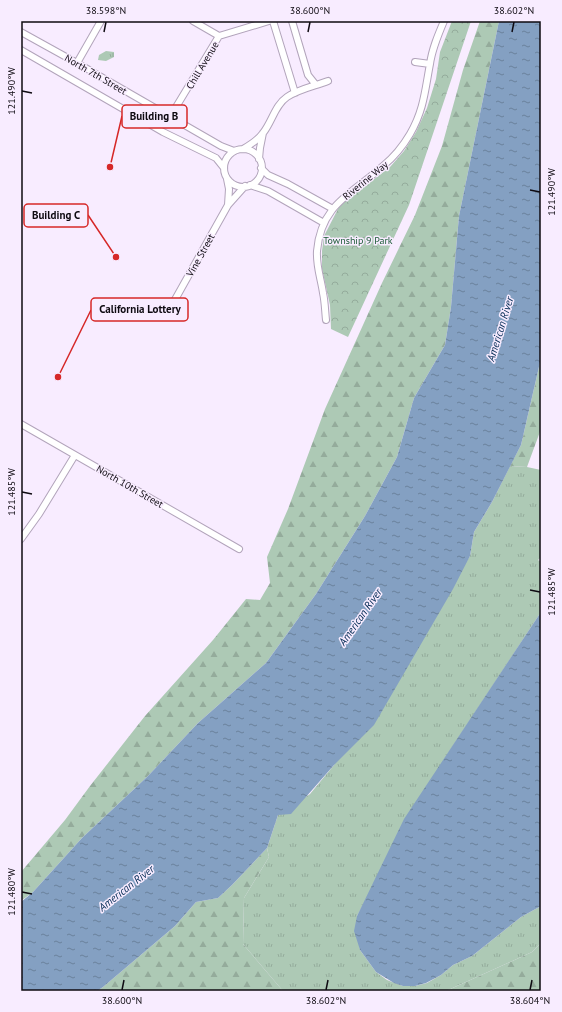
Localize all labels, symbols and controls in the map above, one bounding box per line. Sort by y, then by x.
text: 38.598°N [86,4,126,17]
text: 38.600°N [290,4,330,17]
text: 38.602°N [494,4,534,17]
street label: Chill Avenue [183,39,222,91]
street label: North 7th Street [62,51,130,98]
text: 121.490°W [5,67,18,115]
callout: Building B [122,105,187,128]
text: Building B [130,109,179,123]
street label: Riverine Way [340,158,391,203]
text: 121.490°W [545,168,558,216]
callout: Building C [24,204,88,227]
text: Building C [32,208,80,222]
street label: Vine Street [183,231,218,280]
park label: Township 9 Park [323,234,393,247]
water label: American River [483,294,517,364]
callout: California Lottery [91,298,188,321]
text: California Lottery [99,302,182,316]
street label: North 10th Street [94,462,166,511]
text: 121.485°W [5,468,18,516]
text: 121.485°W [545,568,558,616]
water label: American River [335,585,386,649]
water label: American River [95,861,158,915]
text: 121.480°W [5,868,18,916]
text: 38.600°N [102,994,142,1007]
text: 38.602°N [306,994,346,1007]
text: 38.604°N [510,994,550,1007]

